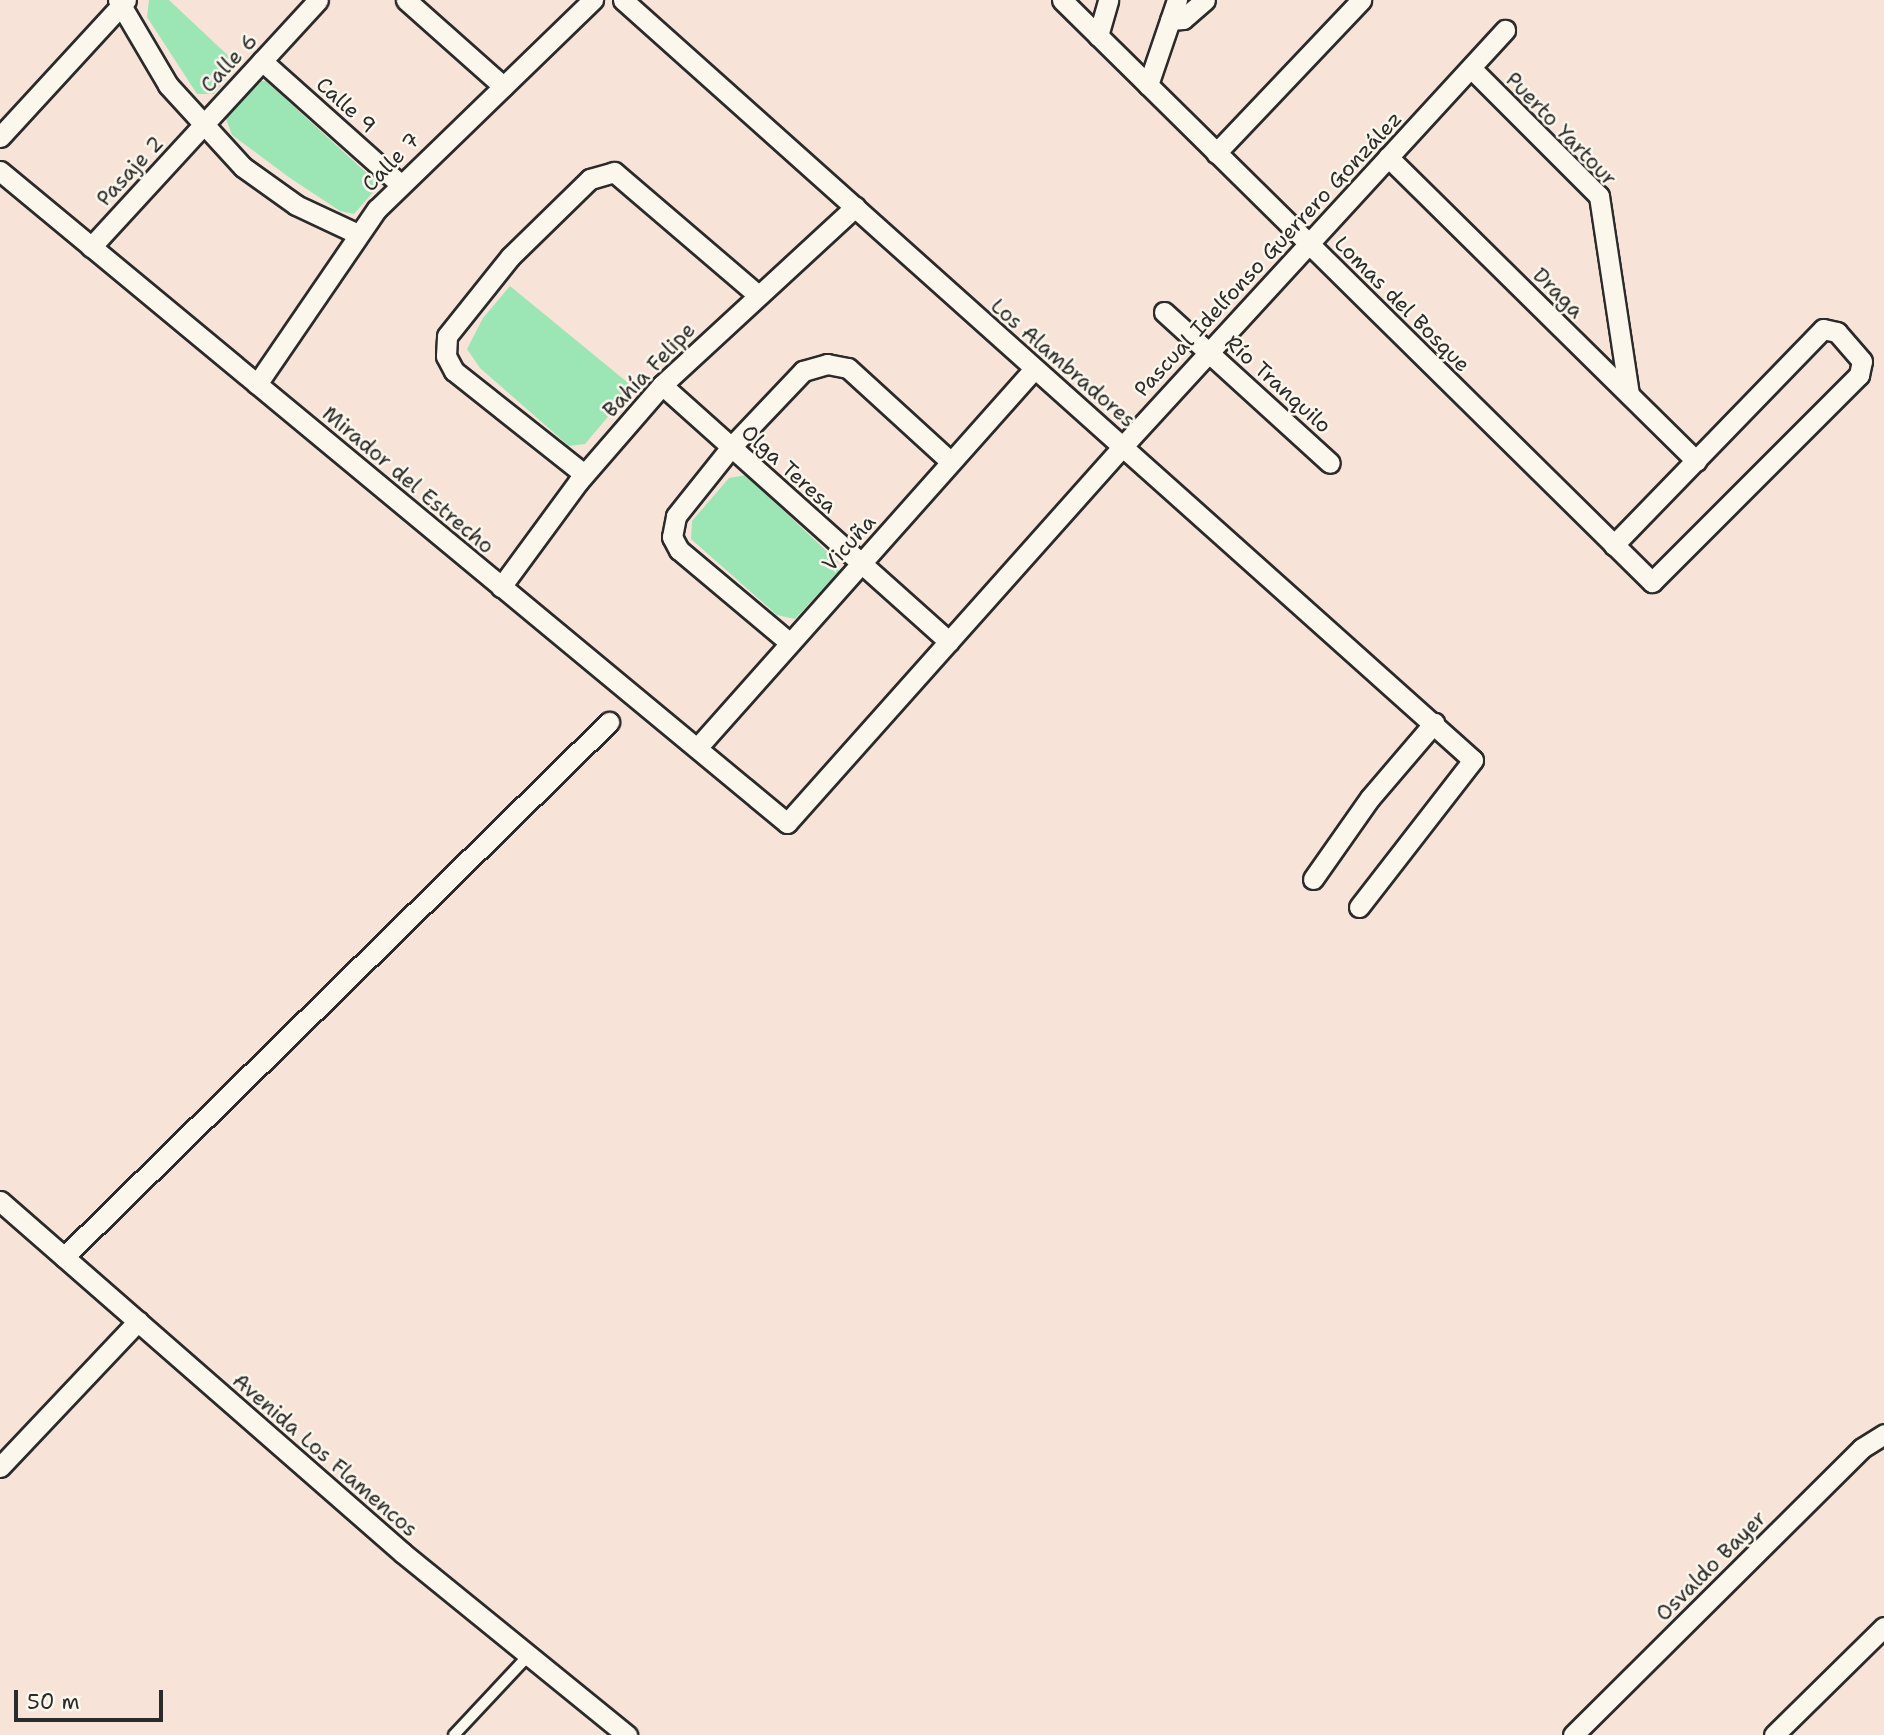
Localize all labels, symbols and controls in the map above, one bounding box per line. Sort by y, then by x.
street label: Calle 6 [195,28,263,98]
street label: Puerto Yartour [1500,67,1622,191]
street label: Calle 9 [311,72,381,138]
street label: Pascual Idelfonso Guerrero González [1129,106,1407,402]
street label: Calle 7 [357,127,425,197]
street label: Pasaje 2 [91,131,169,211]
street label: Lomas del Bosque [1329,231,1475,377]
street label: Draga [1528,263,1588,323]
street label: Los Alambradores [985,293,1141,433]
street label: Bahía Felipe [598,317,700,423]
street label: Río Tranquilo [1220,330,1336,438]
street label: Mirador del Estrecho [317,401,499,559]
street label: Olga Teresa [736,420,842,518]
street label: Vicuña [817,509,881,577]
street label: Avenida Los Flamencos [227,1368,423,1542]
street label: Osvaldo Bayer [1651,1506,1771,1626]
scale bar [18,1676,166,1720]
text: 50 m [27,1688,80,1716]

